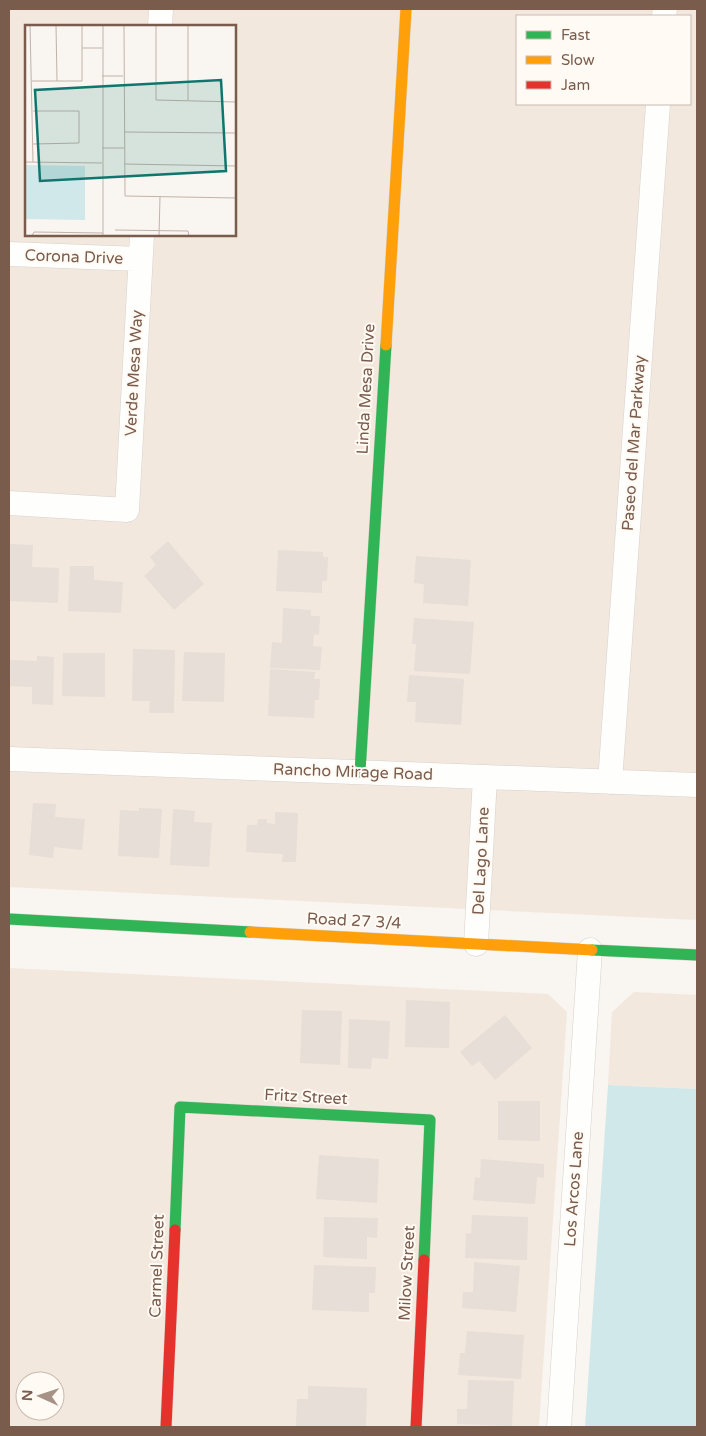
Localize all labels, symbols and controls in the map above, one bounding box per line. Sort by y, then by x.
legend [516,15,691,105]
inset map [25,25,236,236]
text: Fast [561,26,591,44]
text: Slow [561,51,595,69]
text: Jam [561,76,590,94]
street label: Corona Drive [24,245,124,269]
street label: Verde Mesa Way [121,309,147,437]
street label: Linda Mesa Drive [353,323,379,455]
street label: Paseo del Mar Parkway [618,354,650,532]
street label: Rancho Mirage Road [273,759,433,785]
street label: Del Lago Lane [468,806,494,916]
street label: Road 27 3/4 [306,909,402,933]
street label: Fritz Street [264,1085,348,1109]
street label: Los Arcos Lane [560,1131,588,1247]
street label: Carmel Street [145,1214,169,1318]
street label: Milow Street [395,1225,419,1321]
north arrow [15,1371,65,1421]
text: N [19,1389,36,1401]

